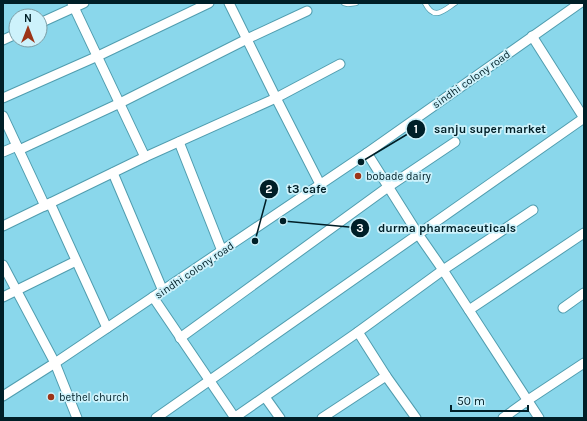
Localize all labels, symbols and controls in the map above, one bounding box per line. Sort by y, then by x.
north arrow [8,8,48,48]
text: N [24,12,32,25]
street label: sindhi colony road [430,48,513,111]
callout: sanju super market [406,117,554,141]
text: 1 [414,122,418,136]
text: sanju super market [434,122,546,136]
place label: bobade dairy [366,170,431,183]
marker: bobade dairy [353,171,363,181]
callout: t3 cafe [259,177,334,201]
text: 2 [265,182,273,196]
text: t3 cafe [287,182,327,196]
callout: durma pharmaceuticals [350,216,524,240]
text: 3 [356,221,364,235]
text: durma pharmaceuticals [378,221,516,235]
street label: sindhi colony road [152,239,236,302]
scale bar [451,387,528,413]
place label: bethel church [59,391,129,404]
marker: bethel church [46,392,56,402]
text: 50 m [457,394,485,408]

